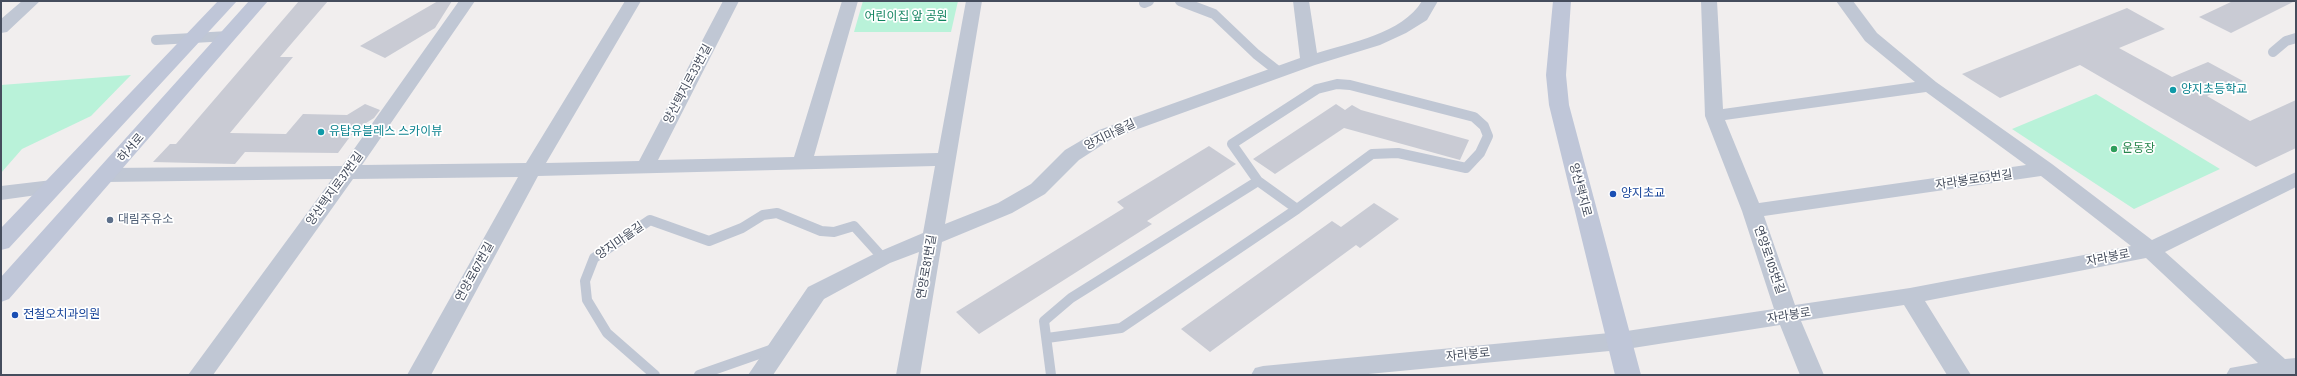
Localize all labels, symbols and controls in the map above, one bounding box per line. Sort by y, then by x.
park label: 어린이집 앞 공원 [865,10,947,24]
street label: 양산택지로33번길 [661,42,715,126]
place label: 양지초등학교 [2181,83,2247,97]
marker: 양지초등학교 [2168,85,2178,95]
street label: 양지마을길 [1082,116,1138,154]
place label: 유탑유블레스 스카이뷰 [329,125,442,139]
marker: 유탑유블레스 스카이뷰 [316,127,326,137]
street label: 하서로 [115,131,147,165]
place label: 운동장 [2122,142,2155,156]
marker: 운동장 [2109,144,2119,154]
street label: 양산택지로37번길 [303,149,367,229]
street label: 양산택지로 [1566,161,1594,219]
street label: 자라봉로63번길 [1935,167,2013,193]
place label: 양지초교 [1621,187,1665,201]
marker: 양지초교 [1608,189,1618,199]
place label: 대림주유소 [118,213,173,227]
marker: 대림주유소 [105,215,115,225]
street label: 양지마을길 [593,219,647,263]
street label: 연양로105번길 [1751,224,1787,296]
street label: 연양로81번길 [914,233,940,301]
street label: 연양로67번길 [453,240,497,304]
street label: 자라봉로 [2085,247,2131,269]
street label: 자라봉로 [1766,305,1812,327]
place label: 전철오치과의원 [23,308,100,322]
marker: 전철오치과의원 [10,310,20,320]
street label: 자라봉로 [1445,346,1491,364]

